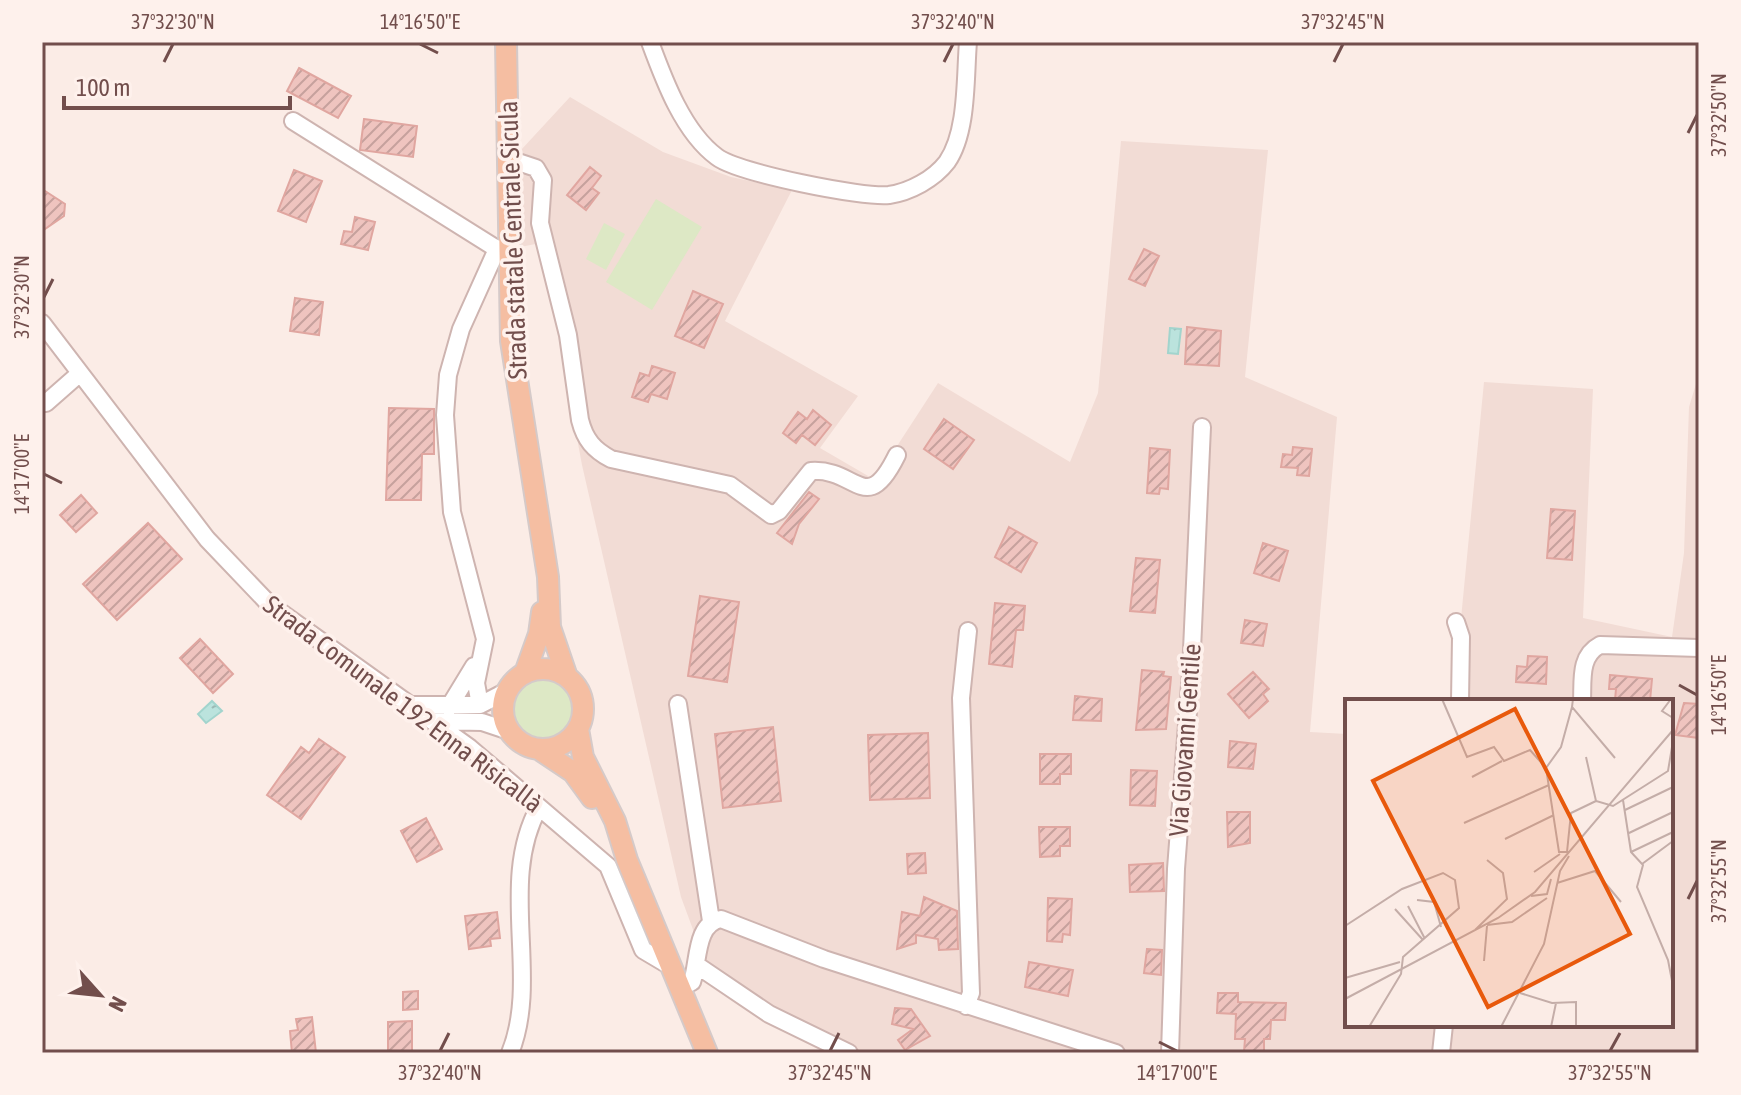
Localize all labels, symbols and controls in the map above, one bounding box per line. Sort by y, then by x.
text: 37°32'30"N [131,10,215,33]
text: 14°16'50"E [380,10,461,33]
text: 37°32'40"N [911,10,995,33]
text: 37°32'45"N [1301,10,1385,33]
scale bar [64,60,290,110]
text: 37°32'50"N [1707,73,1730,157]
text: 100 m [76,74,130,101]
street label: Strada statale Centrale Sicula [493,100,533,380]
text: 37°32'30"N [10,255,33,339]
text: 14°17'00"E [10,433,33,514]
street label: Strada Comunale 192 Enna Risicallà [258,589,548,819]
street label: Via Giovanni Gentile [1163,642,1207,838]
text: 14°16'50"E [1707,654,1730,735]
inset map [1345,699,1673,1027]
text: 37°32'55"N [1707,839,1730,923]
north arrow [60,955,140,1035]
text: N [103,992,132,1016]
text: 37°32'40"N [398,1061,482,1084]
text: 37°32'45"N [788,1061,872,1084]
text: 14°17'00"E [1137,1061,1218,1084]
text: 37°32'55"N [1568,1061,1652,1084]

